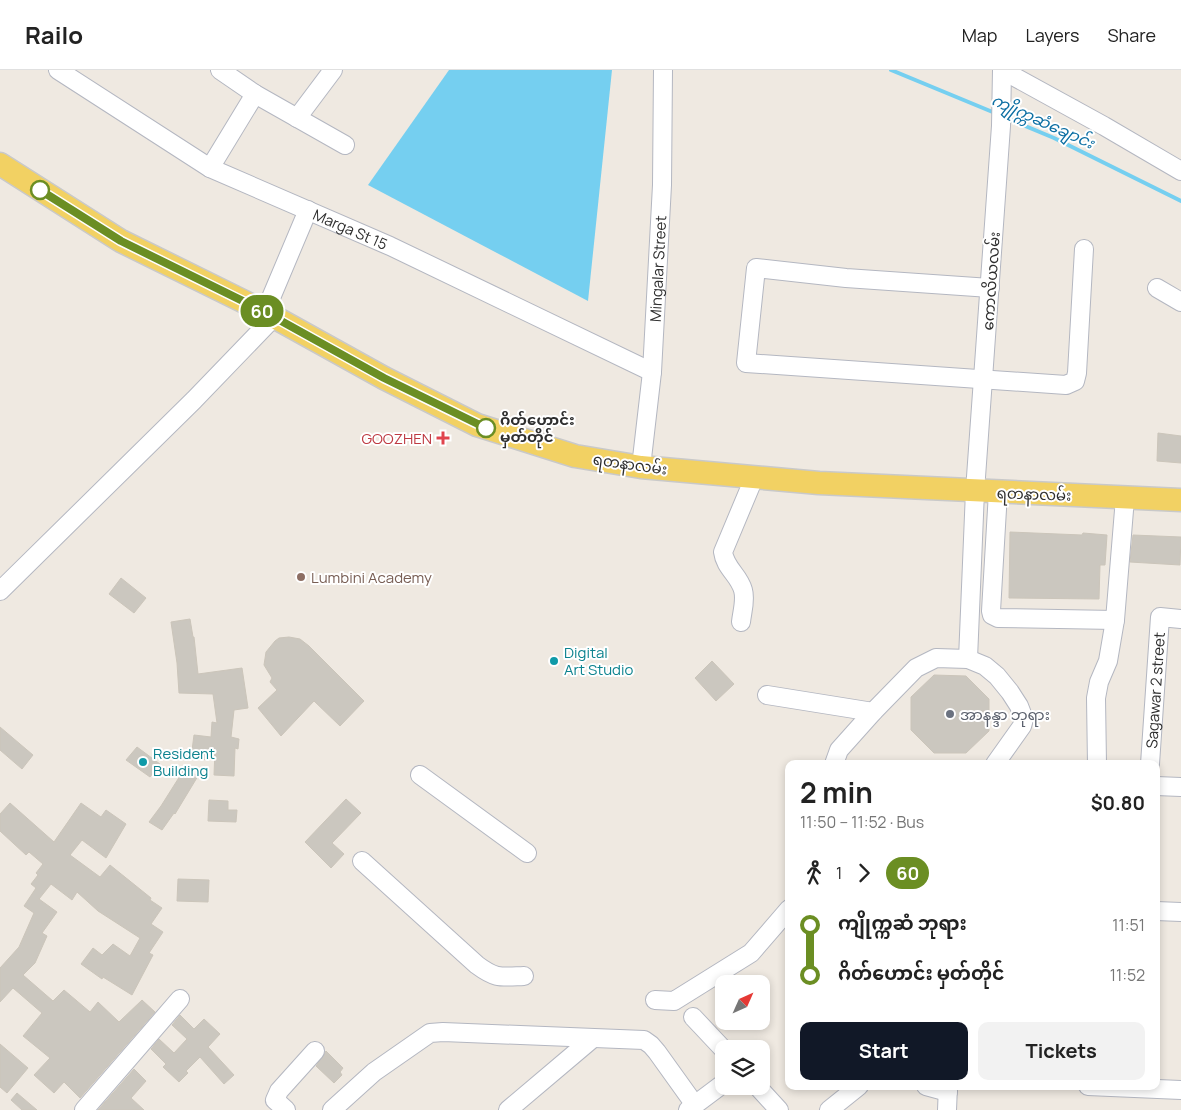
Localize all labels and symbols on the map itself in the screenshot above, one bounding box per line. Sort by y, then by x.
water label: ကျိုက္ကဆံချောင်း [987,89,1099,157]
unlabelled marker [30,180,50,200]
street label: Marga St 15 [310,204,391,254]
street label: Mingalar Street [644,215,671,323]
street label: ကောလိယလမ်း [977,231,1005,331]
line badge: 60 [240,295,284,327]
place label: ဂိတ်ဟောင်း မှတ်တိုင် [500,409,575,449]
marker: ဂိတ်ဟောင်း မှတ်တိုင် [476,418,496,438]
place label: GOOZHEN [361,428,432,449]
marker: GOOZHEN [436,431,450,445]
street label: ရတနာလမ်း [591,448,668,482]
street label: ရတနာလမ်း [996,482,1072,508]
place label: Lumbini Academy [311,567,432,588]
marker: Lumbini Academy [295,571,307,583]
street label: Sagawar 2 street [1141,631,1169,749]
place label: Digital Art Studio [564,642,633,680]
marker: Digital Art Studio [548,655,560,667]
place label: အာနန္ဒာ ဘုရား [960,704,1050,727]
marker: အာနန္ဒာ ဘုရား [944,708,956,720]
place label: Resident Building [153,743,215,781]
marker: Resident Building [137,756,149,768]
north arrow [715,975,770,1030]

